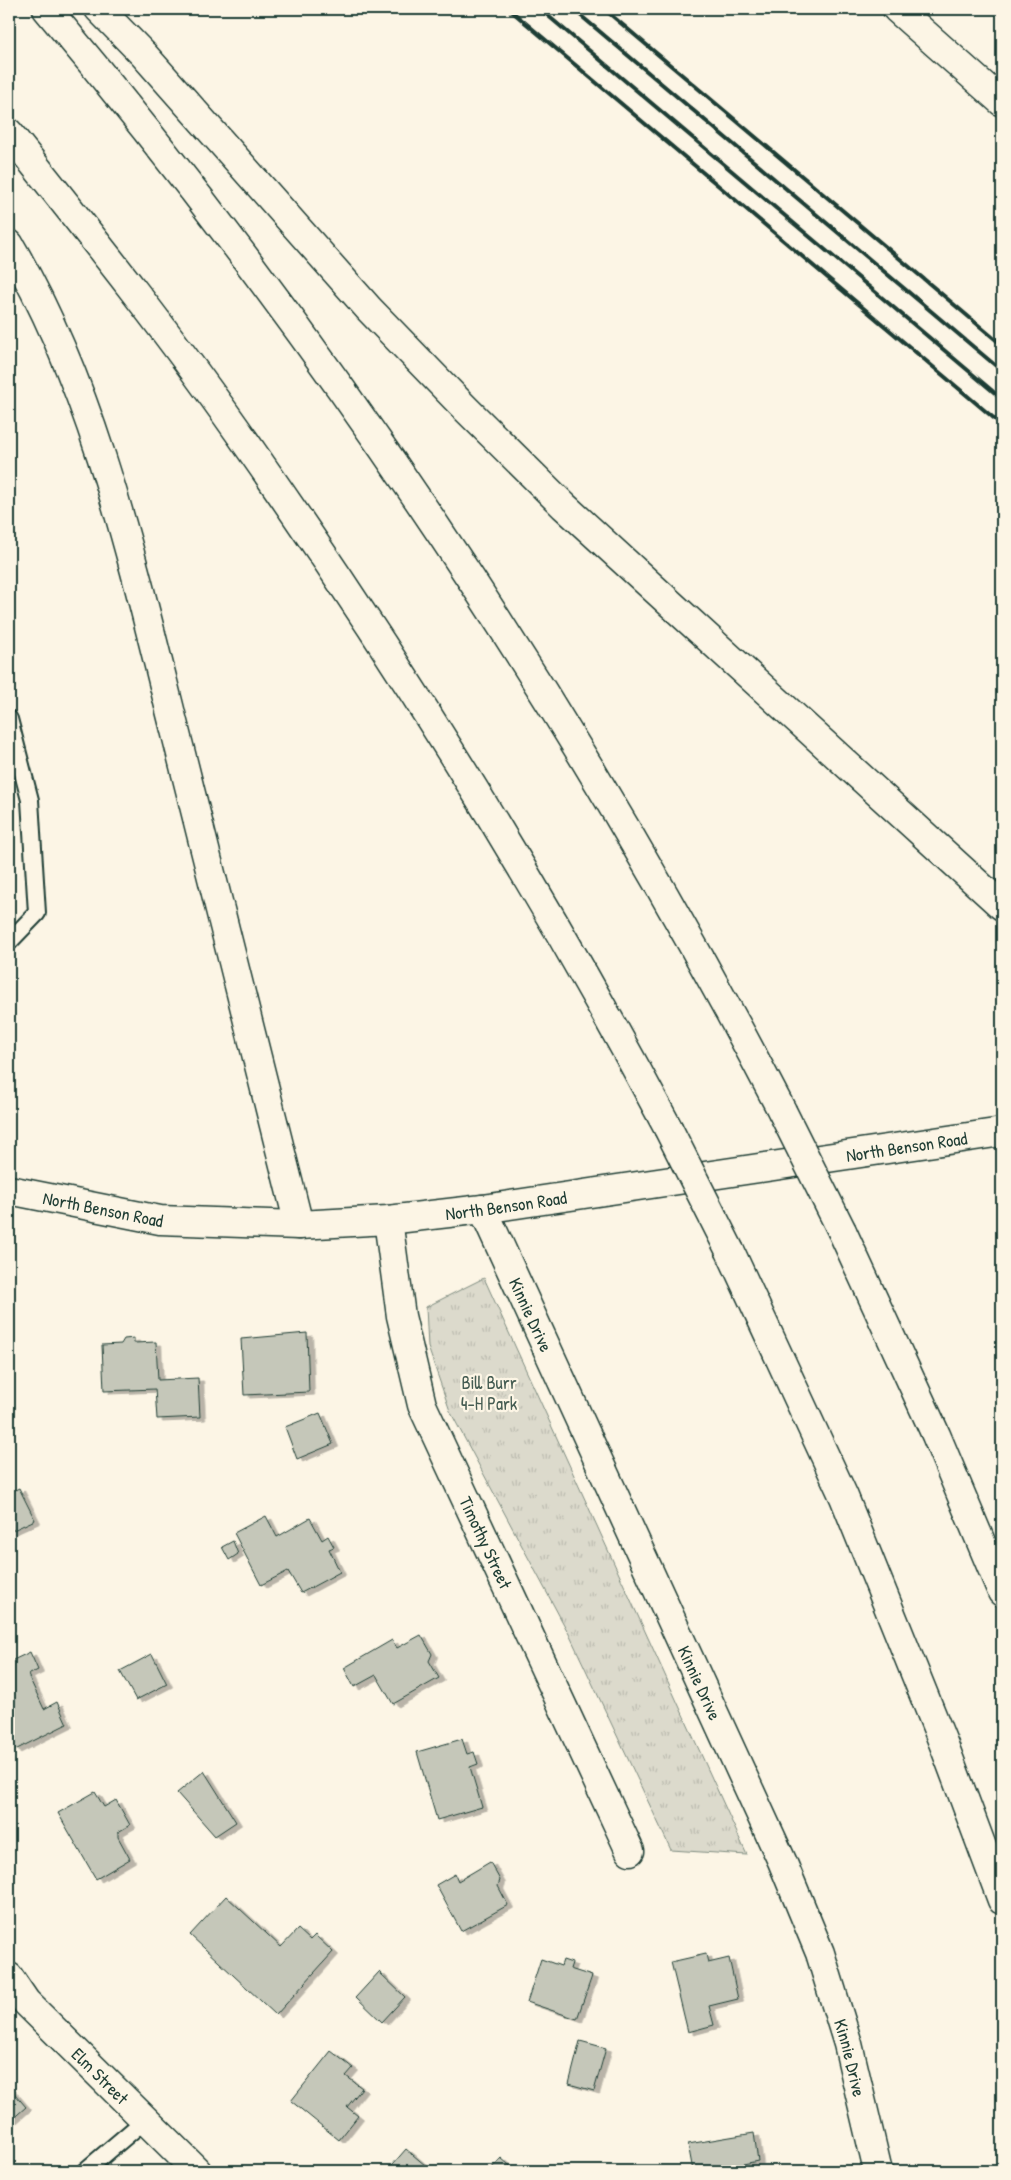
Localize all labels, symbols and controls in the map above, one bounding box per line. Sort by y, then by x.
street label: North Benson Road [844,1125,969,1167]
street label: North Benson Road [444,1184,568,1226]
street label: North Benson Road [41,1185,166,1233]
street label: Kinnie Drive [504,1273,559,1356]
park label: Bill Burr 4-H Park [461,1370,518,1416]
street label: Timothy Street [454,1492,519,1594]
street label: Kinnie Drive [672,1641,728,1724]
street label: Kinnie Drive [829,2016,872,2099]
street label: Elm Street [66,2042,135,2110]

